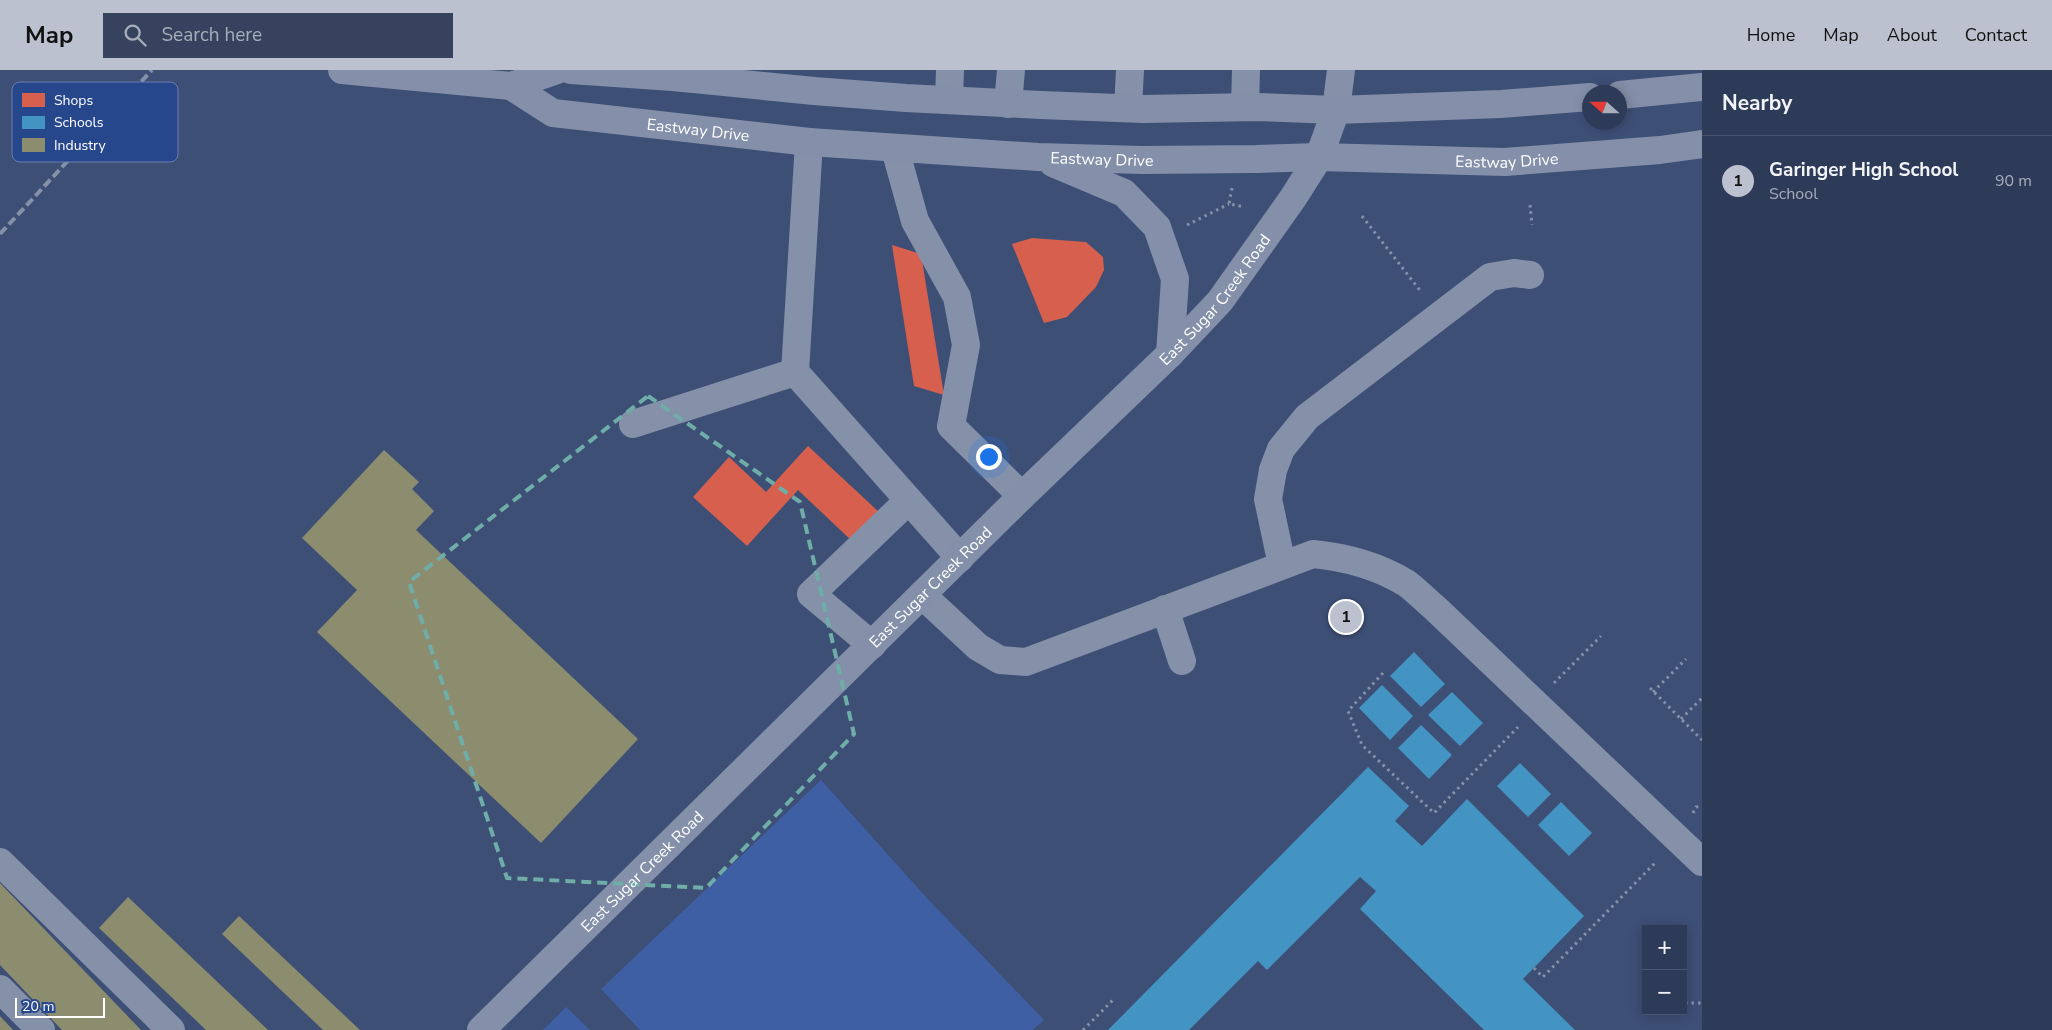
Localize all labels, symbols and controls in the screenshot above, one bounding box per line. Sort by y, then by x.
search box [103,13,453,58]
text: Map [25,19,73,51]
icon: search [121,21,149,49]
text: Search here [161,22,262,48]
text: Home [1747,23,1795,47]
text: Map [1823,23,1859,47]
text: About [1887,23,1937,47]
text: Contact [1965,23,2027,47]
legend [12,82,178,162]
north arrow [1582,85,1627,130]
text: Nearby [1722,89,1792,117]
text: Shops [54,91,94,110]
text: Schools [54,113,104,132]
street label: Eastway Drive [646,114,750,147]
text: Industry [54,136,107,155]
street label: Eastway Drive [1050,147,1154,172]
street label: Eastway Drive [1455,148,1559,174]
text: Garinger High School [1769,157,1958,183]
text: 1 [1733,170,1743,192]
text: 90 m [1995,170,2032,192]
text: School [1769,183,1818,205]
street label: East Sugar Creek Road [1155,230,1276,371]
your location [976,444,1002,470]
street label: East Sugar Creek Road [865,522,997,653]
pin: 1 [1330,598,1362,636]
street label: East Sugar Creek Road [576,806,709,938]
map controls [1642,925,1687,1015]
button: + [1642,925,1687,970]
button: − [1642,970,1687,1015]
scale bar [15,995,105,1018]
text: 20 m [22,997,54,1016]

